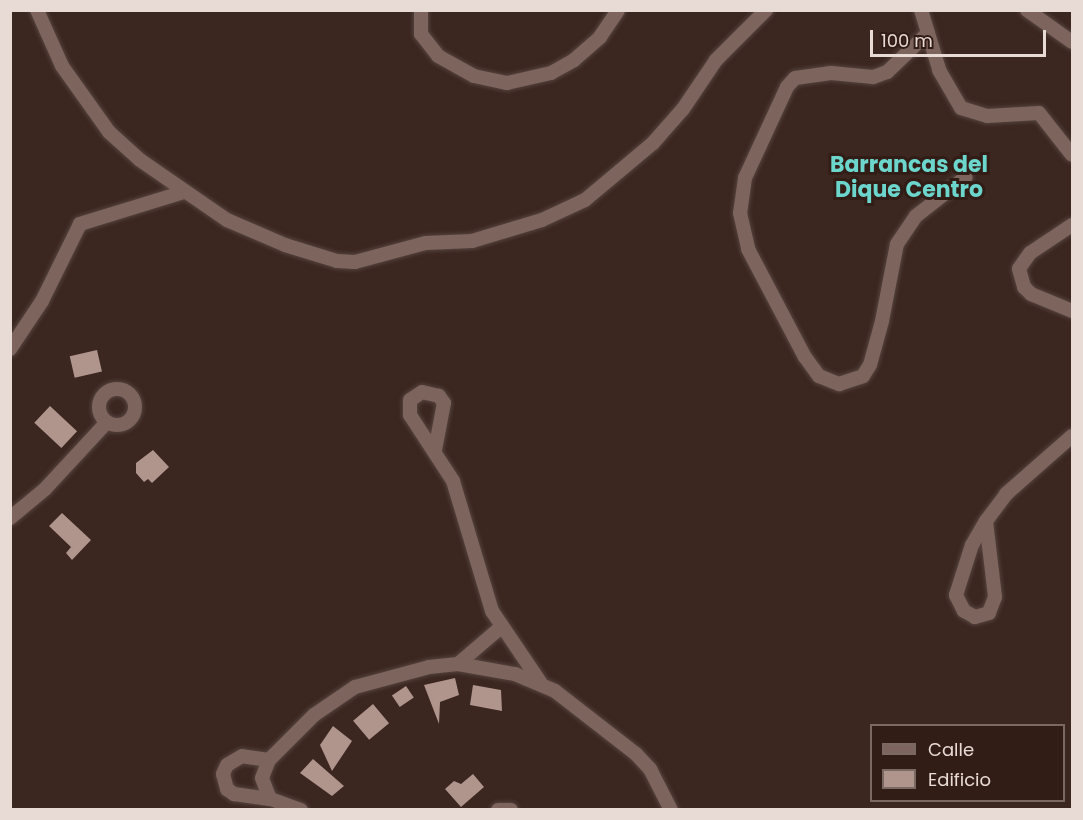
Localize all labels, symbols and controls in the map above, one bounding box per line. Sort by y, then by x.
scale bar [873,18,1048,56]
text: 100 m [881,28,933,53]
district label: Barrancas del Dique Centro [830,151,988,202]
legend [870,724,1065,802]
text: Calle [928,737,974,762]
text: Edificio [928,767,991,792]

